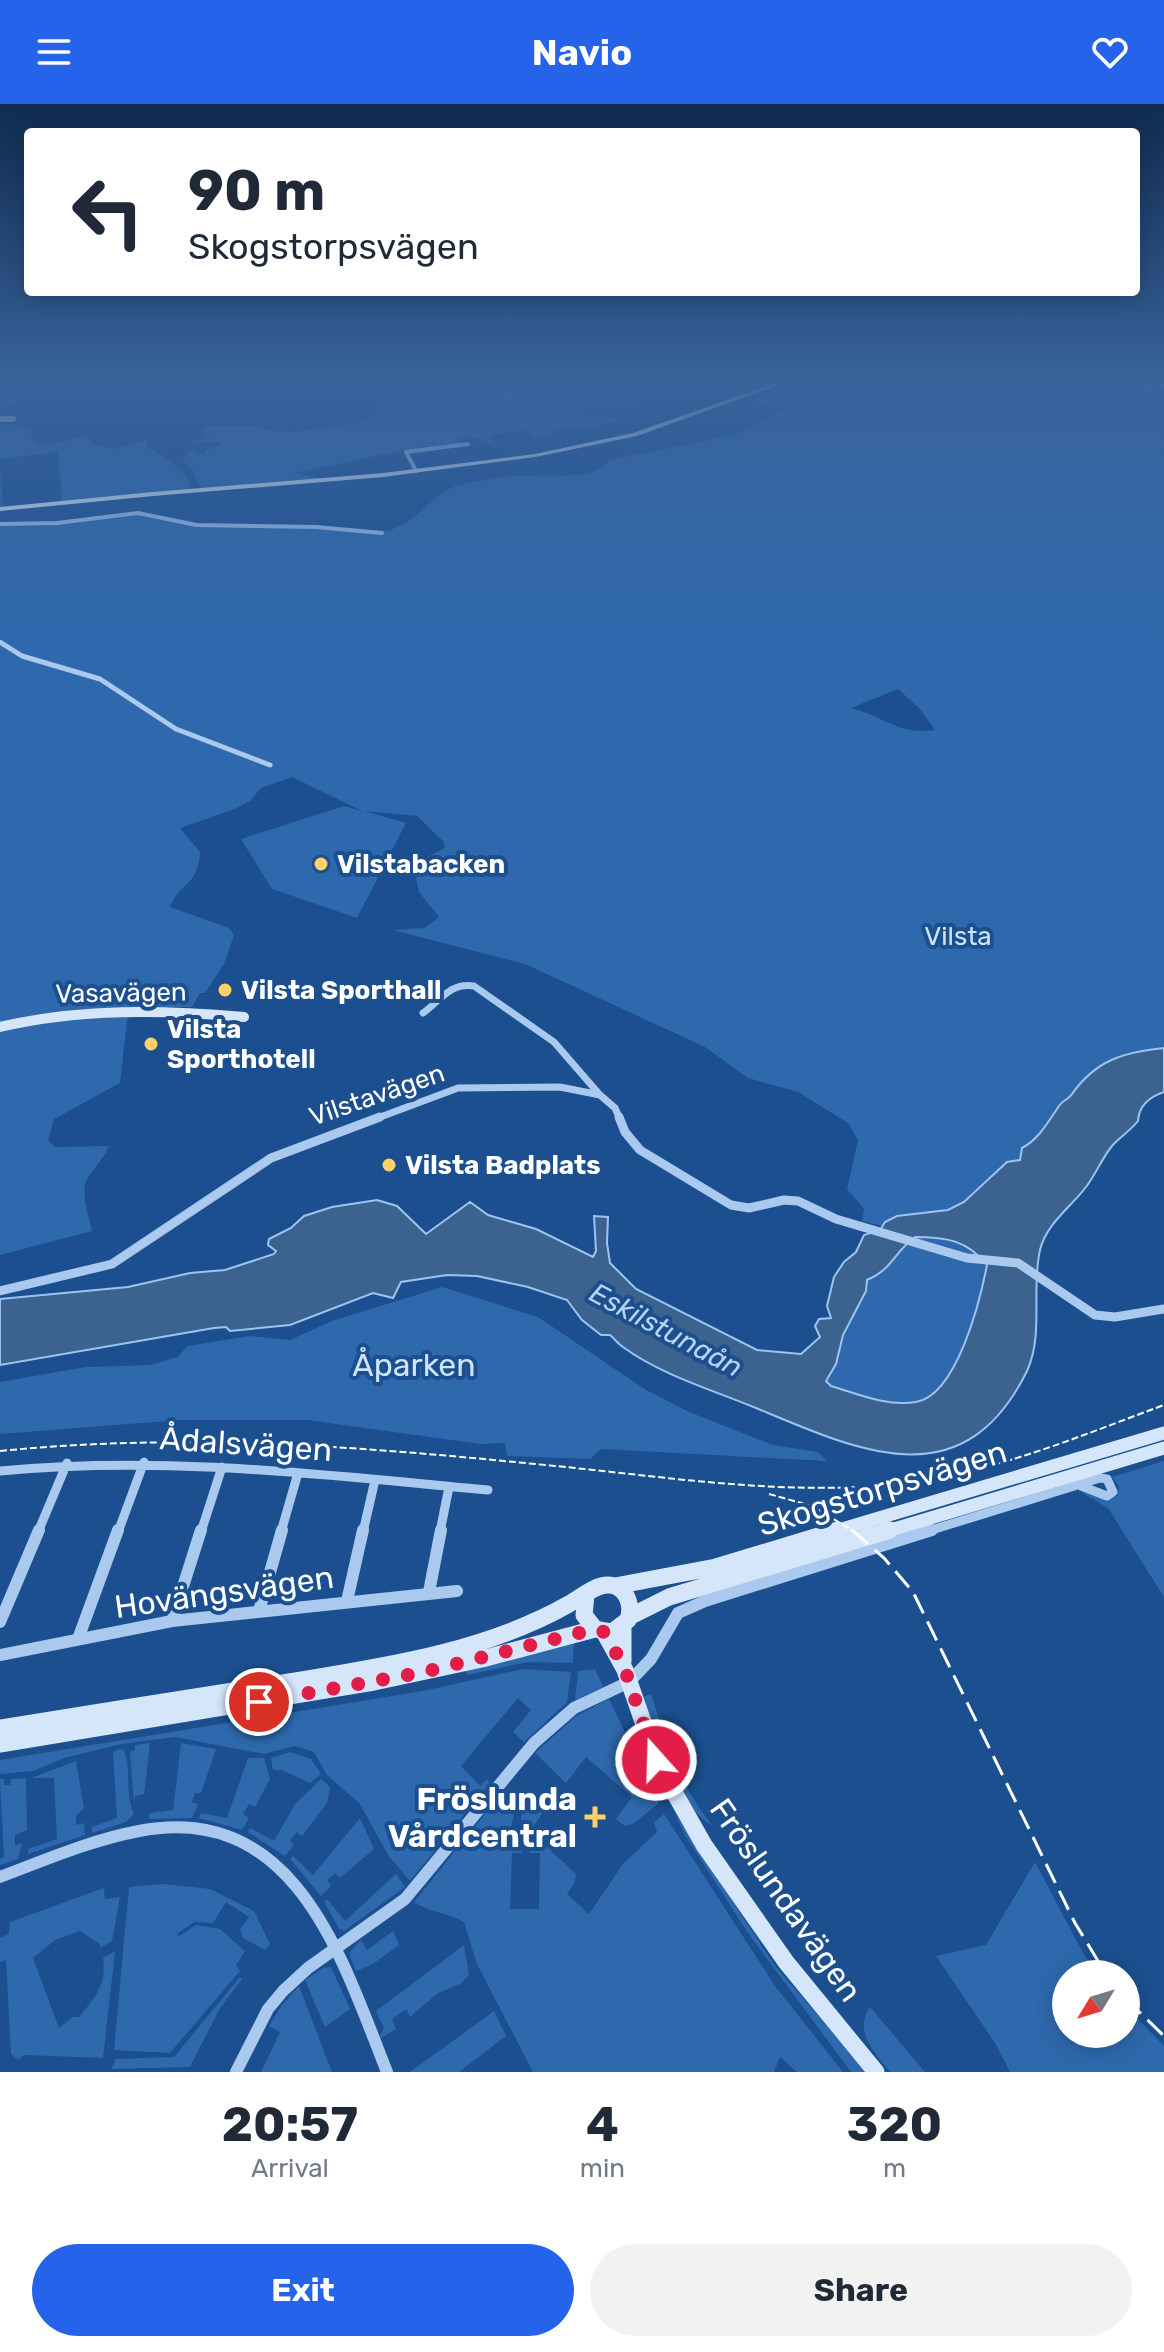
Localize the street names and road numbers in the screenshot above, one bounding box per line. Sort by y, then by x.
street label: Vasavägen [55,976,187,1010]
street label: Vilstavägen [305,1057,449,1133]
street label: Ådalsvägen [159,1419,333,1469]
street label: Skogstorpsvägen [753,1432,1011,1544]
street label: Hovängsvägen [112,1558,336,1626]
street label: Fröslundavägen [702,1791,870,2009]

